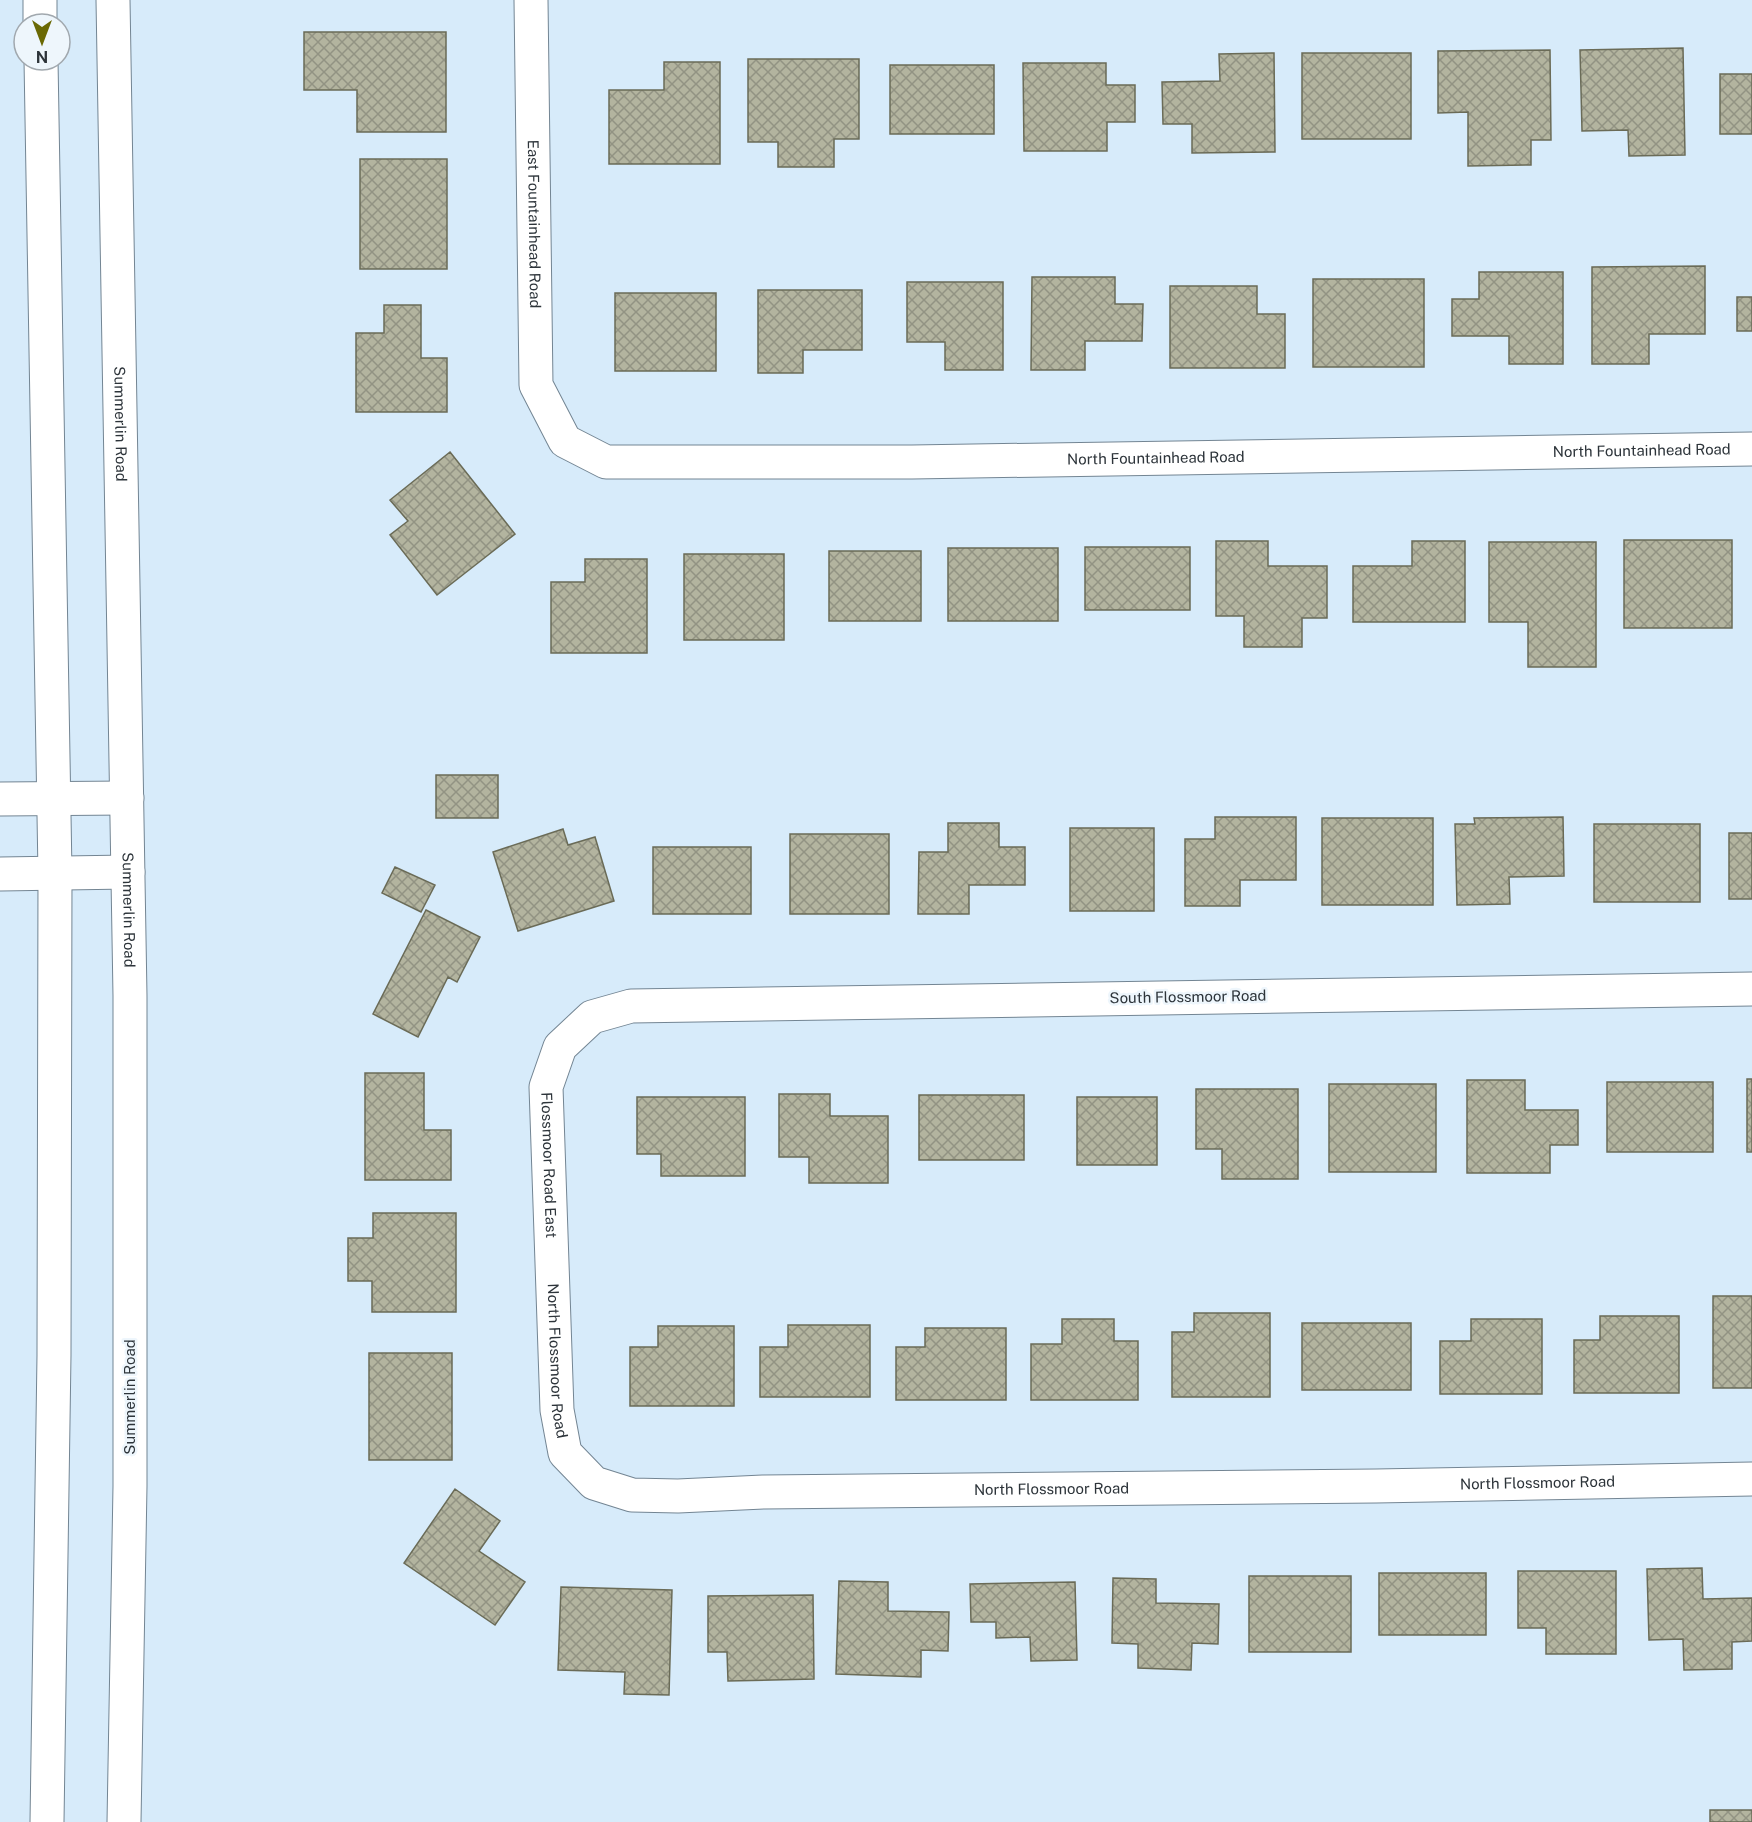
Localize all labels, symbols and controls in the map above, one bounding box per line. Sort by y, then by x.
north arrow [12,12,72,72]
text: N [36,47,48,66]
street label: East Fountainhead Road [525,139,544,308]
street label: Summerlin Road [111,366,130,482]
street label: North Fountainhead Road [1553,440,1731,460]
street label: North Fountainhead Road [1067,448,1245,468]
street label: Summerlin Road [120,852,139,968]
street label: South Flossmoor Road [1109,987,1267,1006]
street label: Flossmoor Road East [538,1092,560,1239]
street label: North Flossmoor Road [545,1283,571,1440]
street label: Summerlin Road [121,1339,138,1455]
street label: North Flossmoor Road [1460,1473,1615,1492]
street label: North Flossmoor Road [974,1479,1129,1498]

